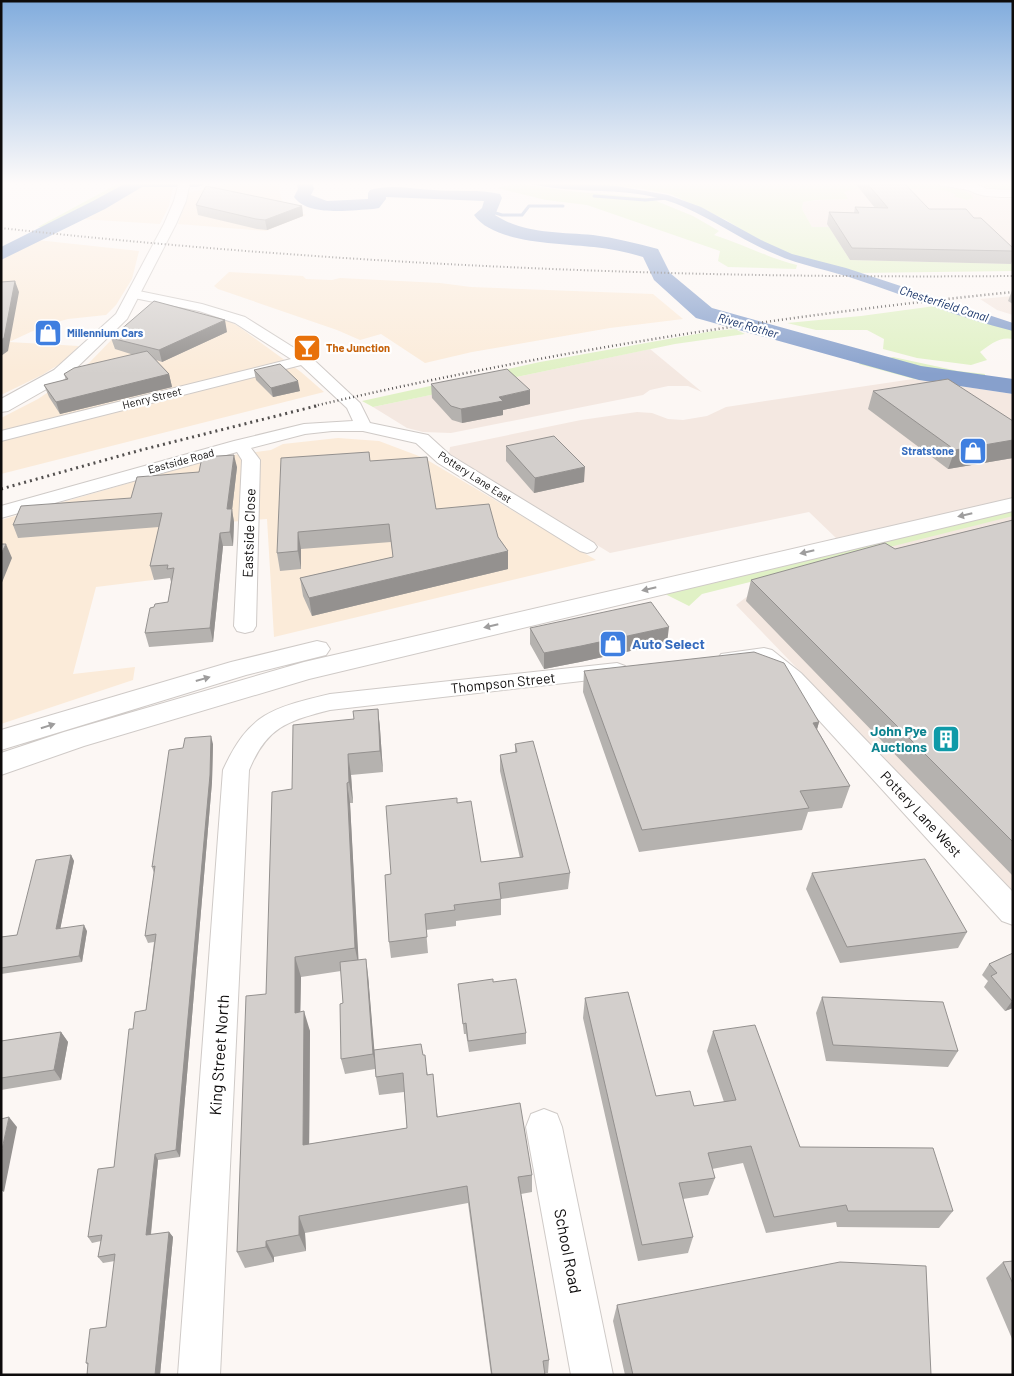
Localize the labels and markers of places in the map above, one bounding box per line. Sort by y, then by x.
shop icon: Millennium Cars [33,318,63,348]
place label: Millennium Cars [67,326,144,339]
bar icon: The Junction [292,333,322,363]
place label: The Junction [326,341,390,354]
shop icon: Stratstone [958,436,988,466]
place label: Stratstone [902,444,954,457]
shop icon: Auto Select [598,629,628,659]
place label: Auto Select [632,635,705,652]
place label: John Pye Auctions [870,722,927,755]
building icon: John Pye Auctions [931,724,961,754]

